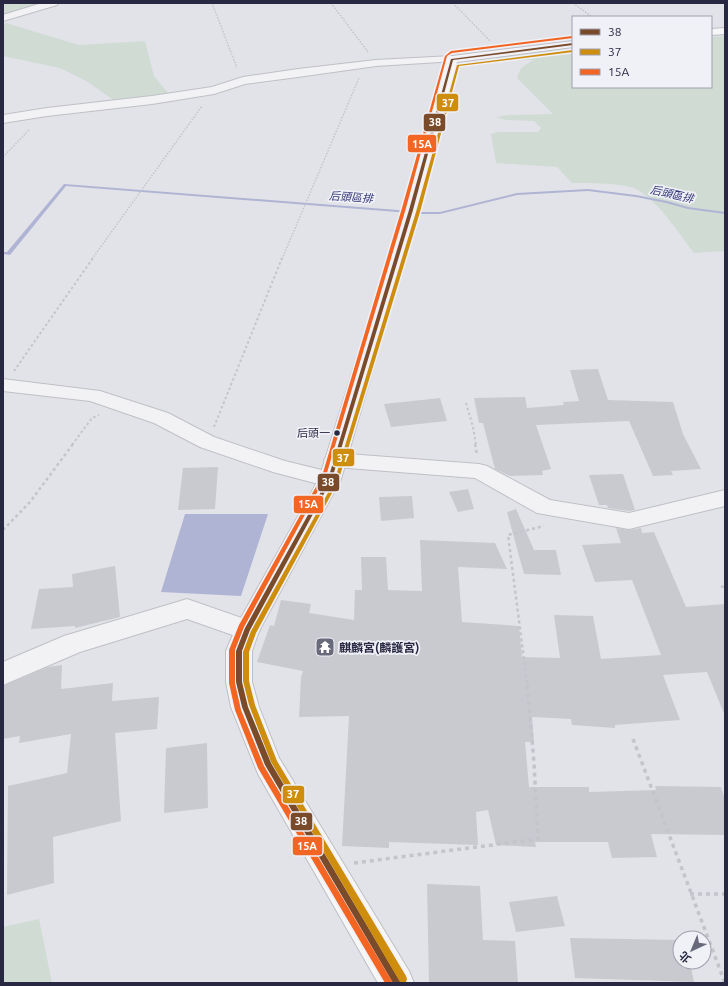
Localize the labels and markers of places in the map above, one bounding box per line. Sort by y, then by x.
place label: 后頭一 [297,427,330,439]
marker: 后頭一 [332,428,342,438]
temple icon: 麒麟宮(麟護宮) [314,636,336,658]
place label: 麒麟宮(麟護宮) [339,641,419,655]

